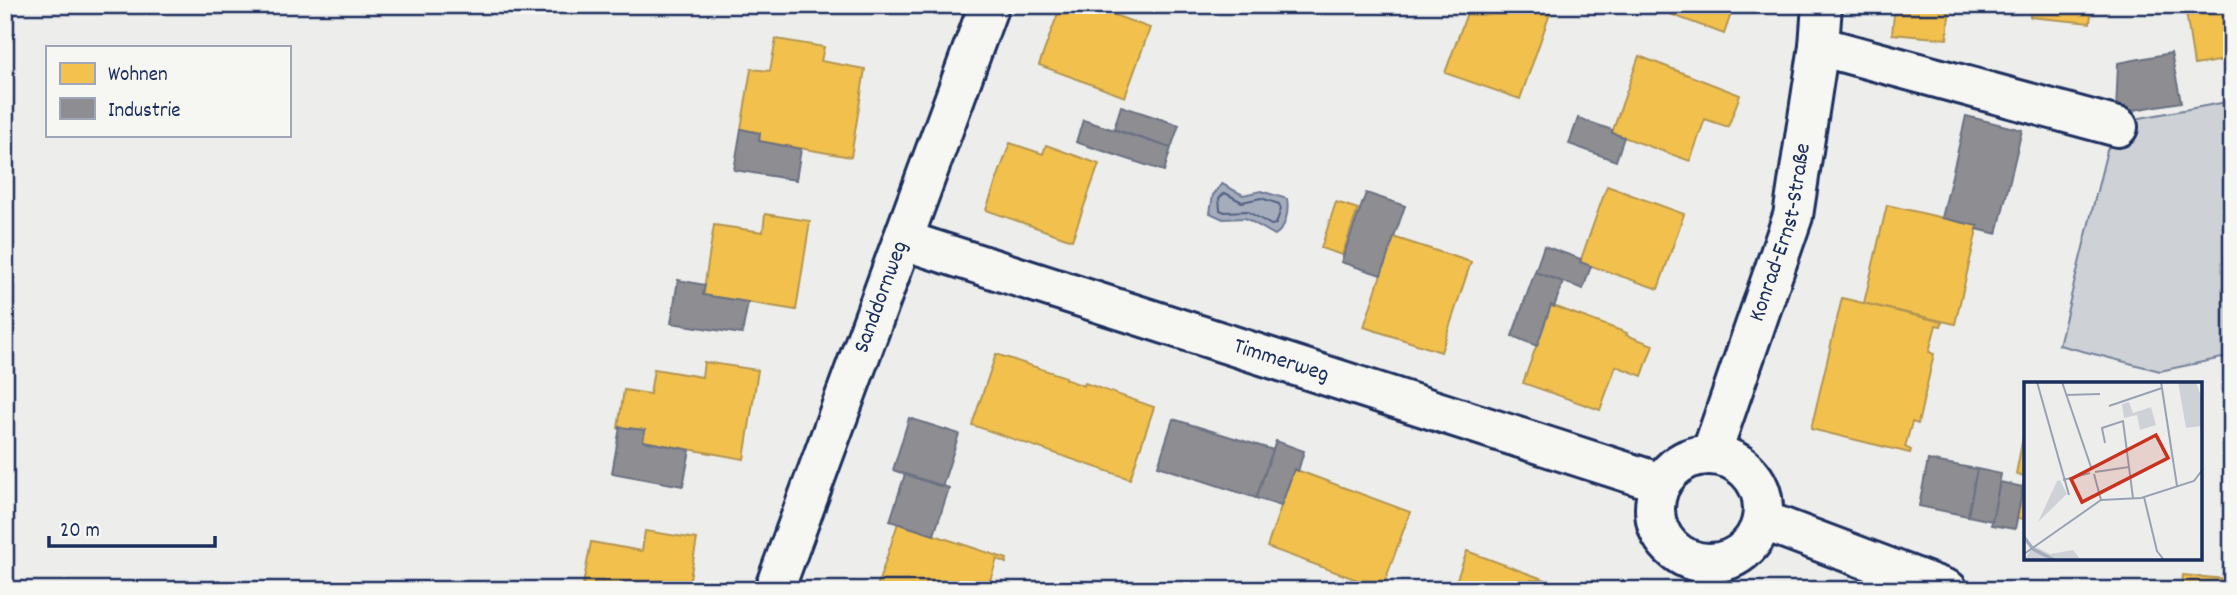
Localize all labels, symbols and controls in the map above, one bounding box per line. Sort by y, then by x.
legend [46,46,290,136]
text: Wohnen [108,61,168,91]
text: Industrie [108,97,181,127]
street label: Konrad-Ernst-Straße [1741,141,1820,326]
street label: Sanddornweg [846,236,917,358]
street label: Timmerweg [1229,330,1333,392]
inset map [2024,382,2202,560]
scale bar [49,504,215,548]
text: 20 m [60,517,100,547]

